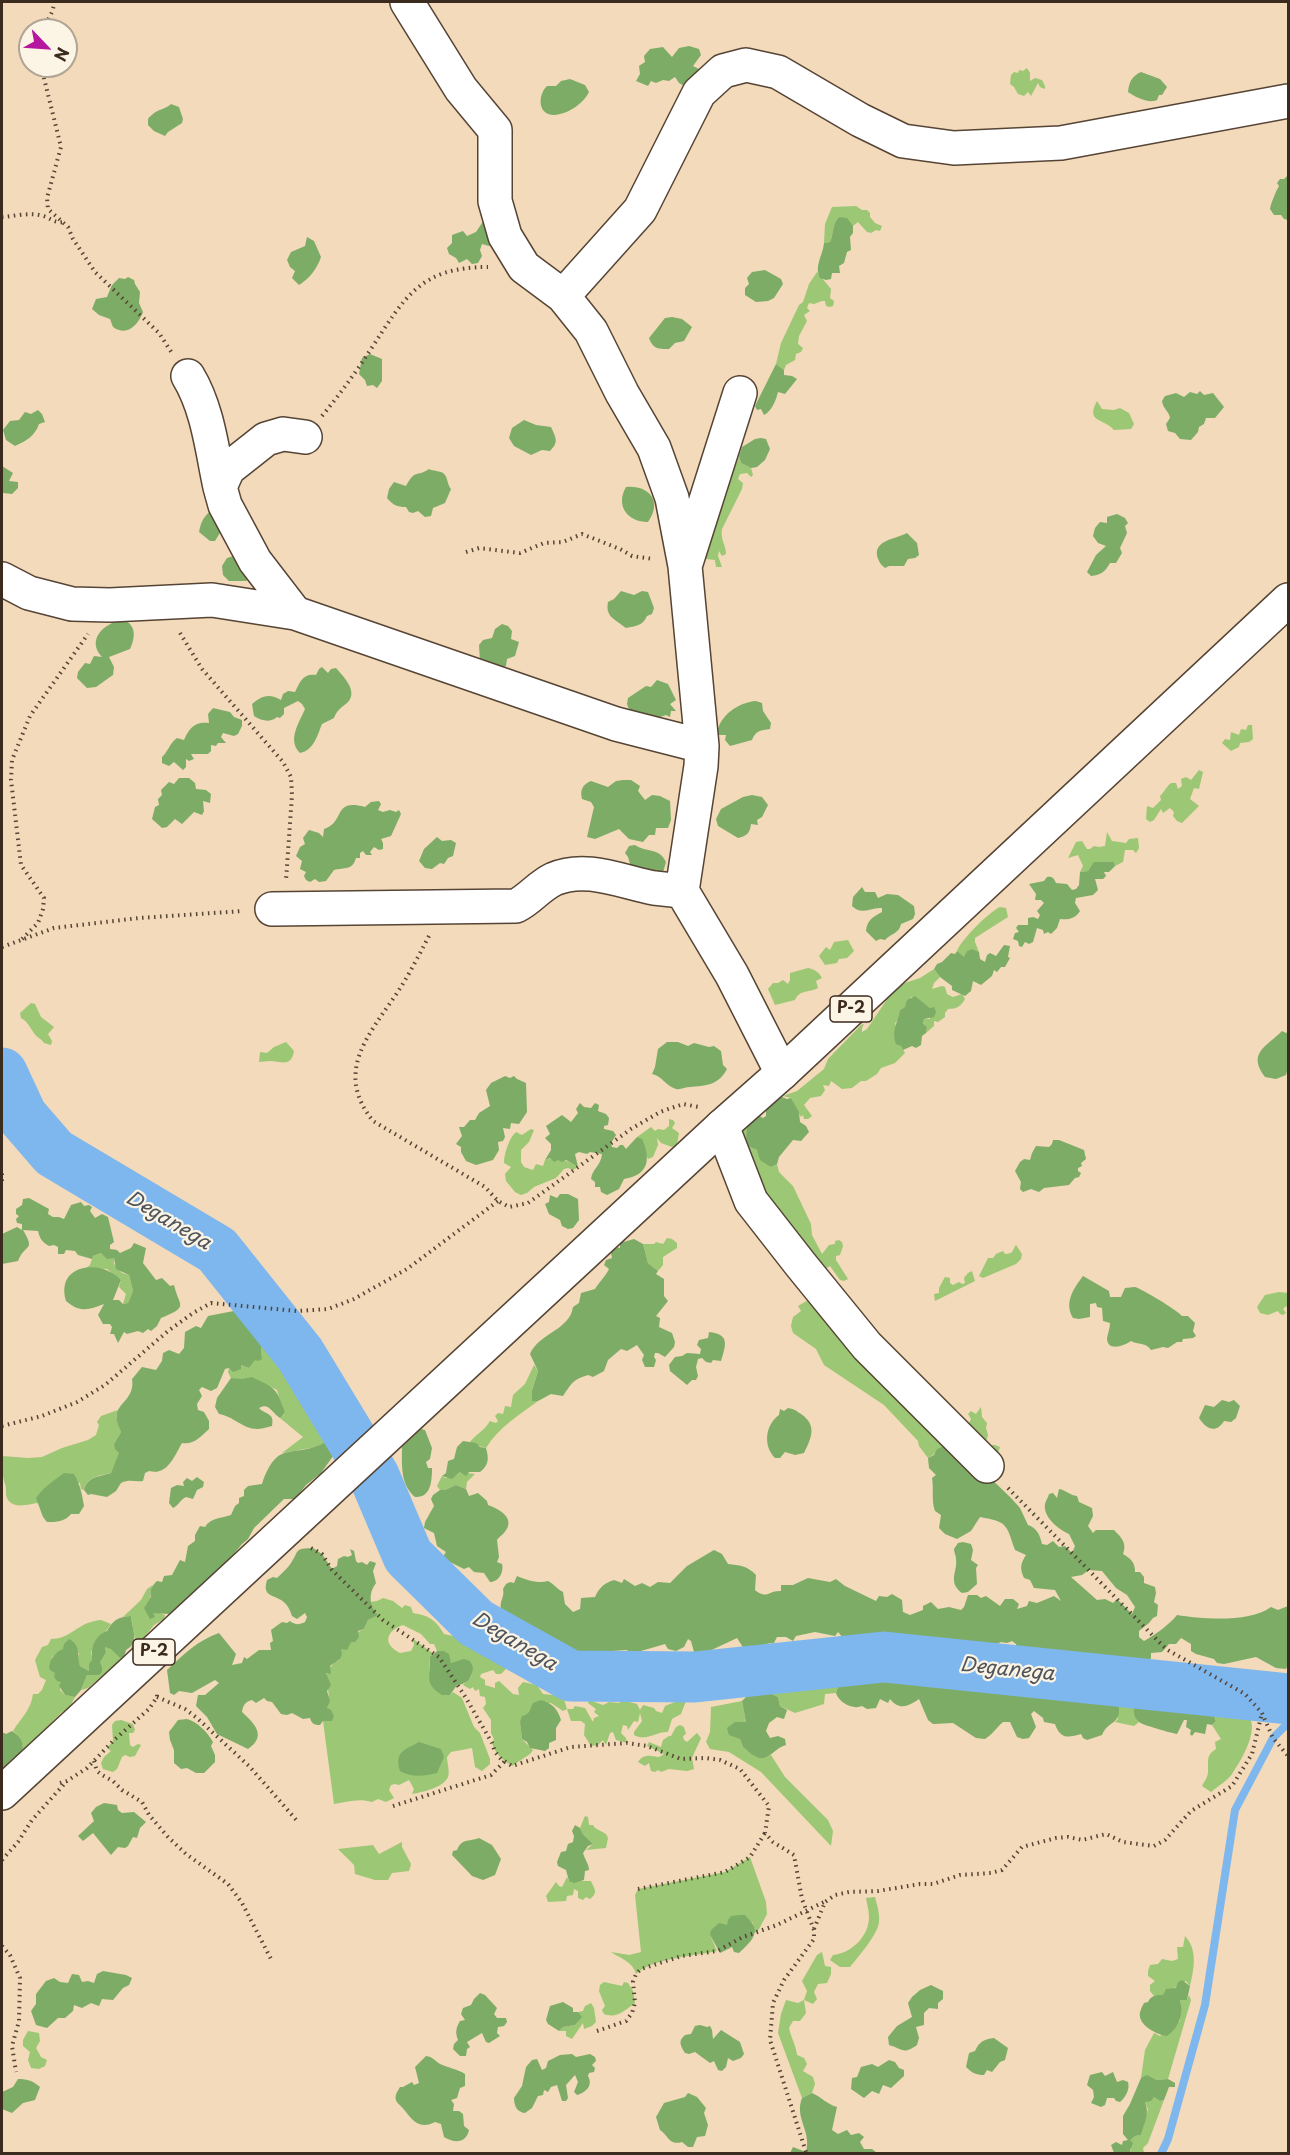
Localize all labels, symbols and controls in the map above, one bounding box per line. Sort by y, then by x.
north arrow [18,18,78,78]
text: N [49,44,76,66]
road number: P-2 [830,996,872,1022]
water label: Deganega [121,1186,215,1256]
water label: Deganega [467,1607,561,1677]
road number: P-2 [133,1639,175,1665]
water label: Deganega [959,1653,1055,1687]

